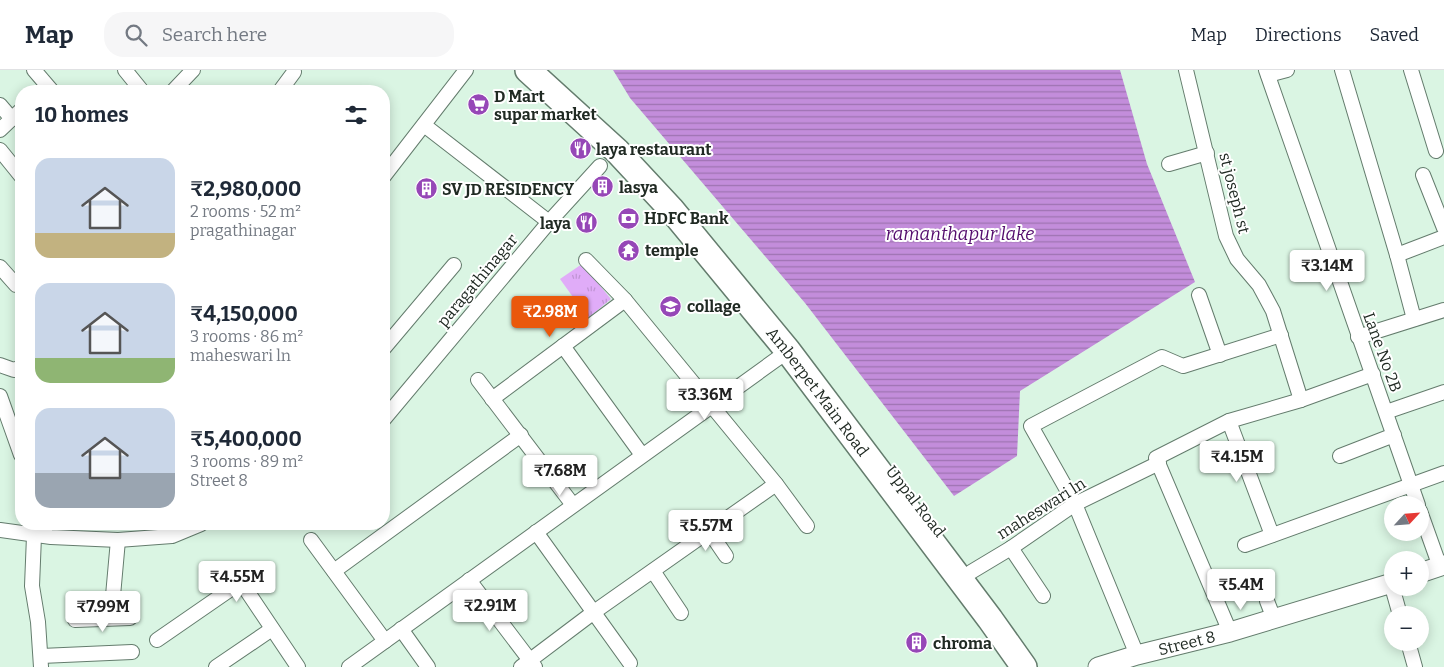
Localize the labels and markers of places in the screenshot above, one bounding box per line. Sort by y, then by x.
place label: D Mart supar market [494,87,597,124]
supermarket icon: D Mart supar market [466,93,490,117]
restaurant icon: laya restaurant [568,137,592,161]
place label: laya restaurant [596,140,712,159]
building icon: lasya [591,175,615,199]
building icon: SV JD RESIDENCY [414,177,438,201]
place label: lasya [619,178,658,197]
place label: SV JD RESIDENCY [442,180,575,199]
bank icon: HDFC Bank [616,206,640,230]
place label: HDFC Bank [644,209,729,228]
restaurant icon: laya [575,211,599,235]
place label: laya [540,214,571,233]
temple icon: temple [617,238,641,262]
place label: temple [645,241,699,260]
pin: ₹3.14M [1286,250,1368,292]
school or university icon: collage [659,294,683,318]
pin: ₹2.98M [509,296,591,338]
place label: collage [687,297,741,316]
pin: ₹3.36M [664,378,746,421]
pin: ₹4.15M [1196,440,1278,483]
pin: ₹7.68M [519,454,601,497]
pin: ₹5.57M [665,510,747,552]
pin: ₹4.55M [196,560,278,603]
pin: ₹5.4M [1206,568,1276,611]
pin: ₹7.99M [62,590,144,633]
pin: ₹2.91M [449,590,531,632]
building icon: chroma [905,631,929,655]
place label: chroma [933,634,992,653]

